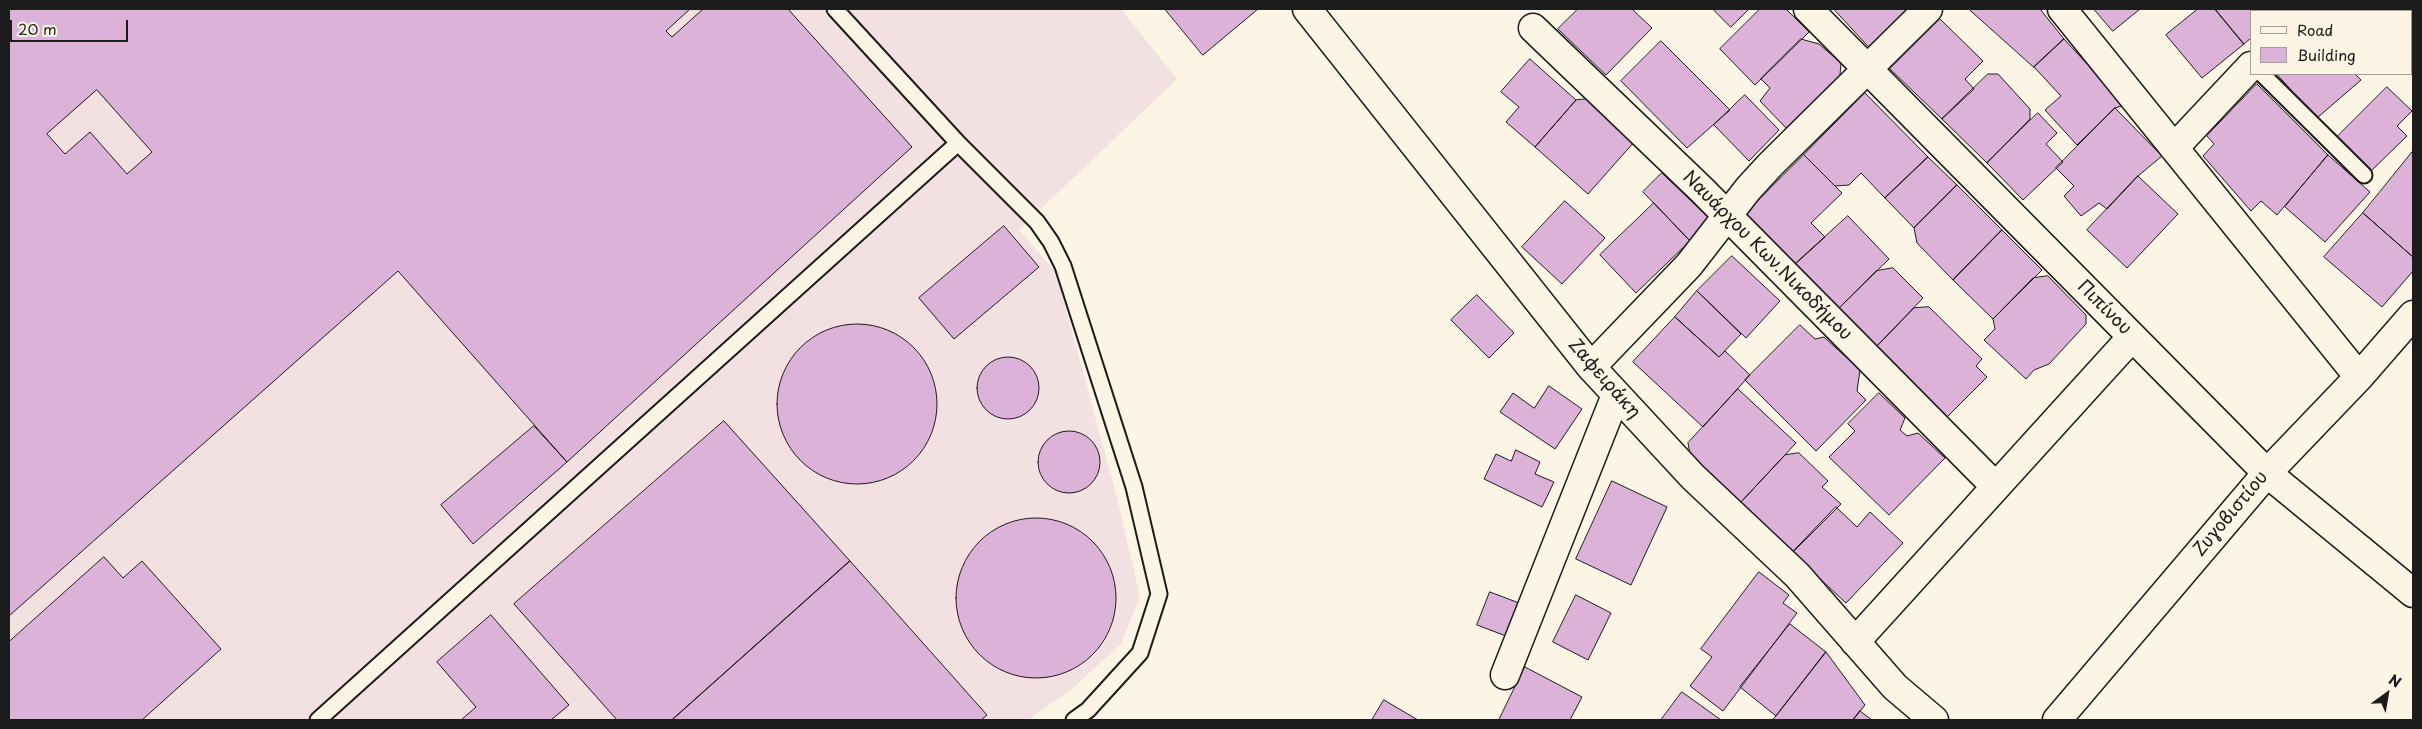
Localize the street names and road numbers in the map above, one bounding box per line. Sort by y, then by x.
street label: Ναυάρχου Κων.Νικοδήμου [1678,167,1856,345]
street label: Πιπίνου [2072,276,2136,340]
street label: Ζαφειράκη [1563,335,1645,423]
street label: Ζυγοβιστίου [2189,467,2273,561]

